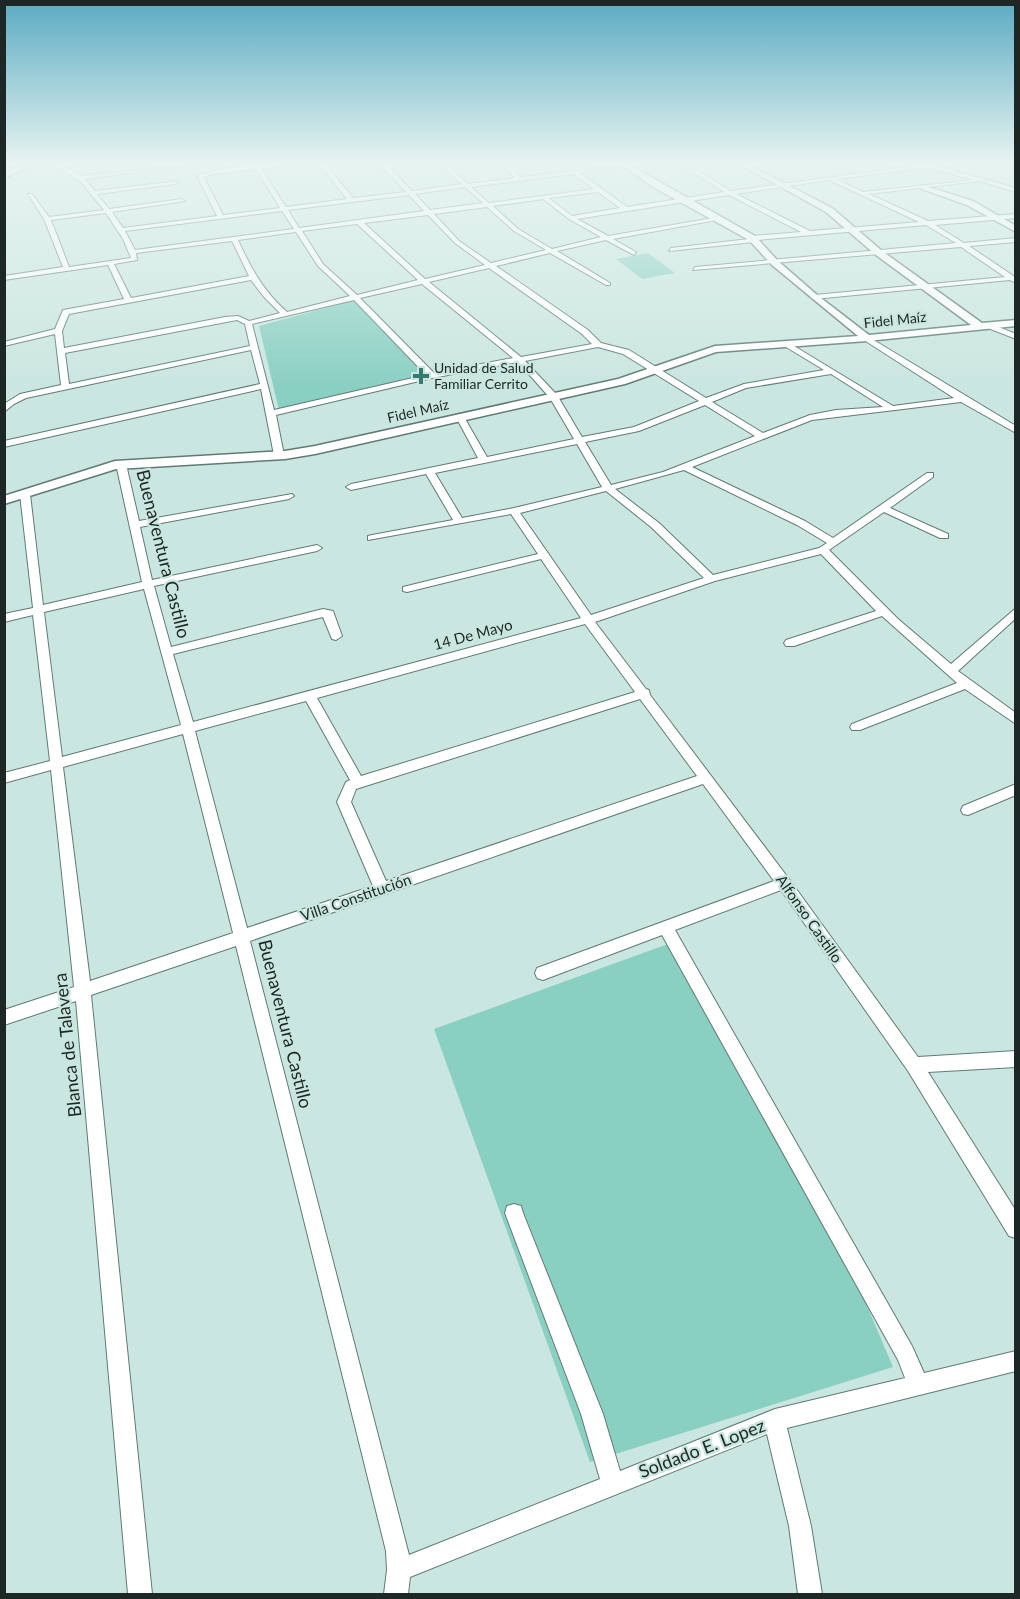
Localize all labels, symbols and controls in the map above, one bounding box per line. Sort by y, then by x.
street label: Fidel Maíz [863,308,927,331]
place label: Unidad de Salud Familiar Cerrito [434,359,534,392]
marker: Unidad de Salud Familiar Cerrito [412,367,430,385]
street label: Fidel Maíz [385,395,450,426]
street label: Buenaventura Castillo [132,467,196,640]
street label: 14 De Mayo [431,615,514,653]
street label: Villa Constitución [298,870,413,924]
street label: Alfonso Castillo [773,871,847,966]
street label: Buenaventura Castillo [254,937,318,1110]
street label: Blanca de Talavera [48,972,86,1118]
street label: Soldado E. Lopez [635,1414,768,1482]

